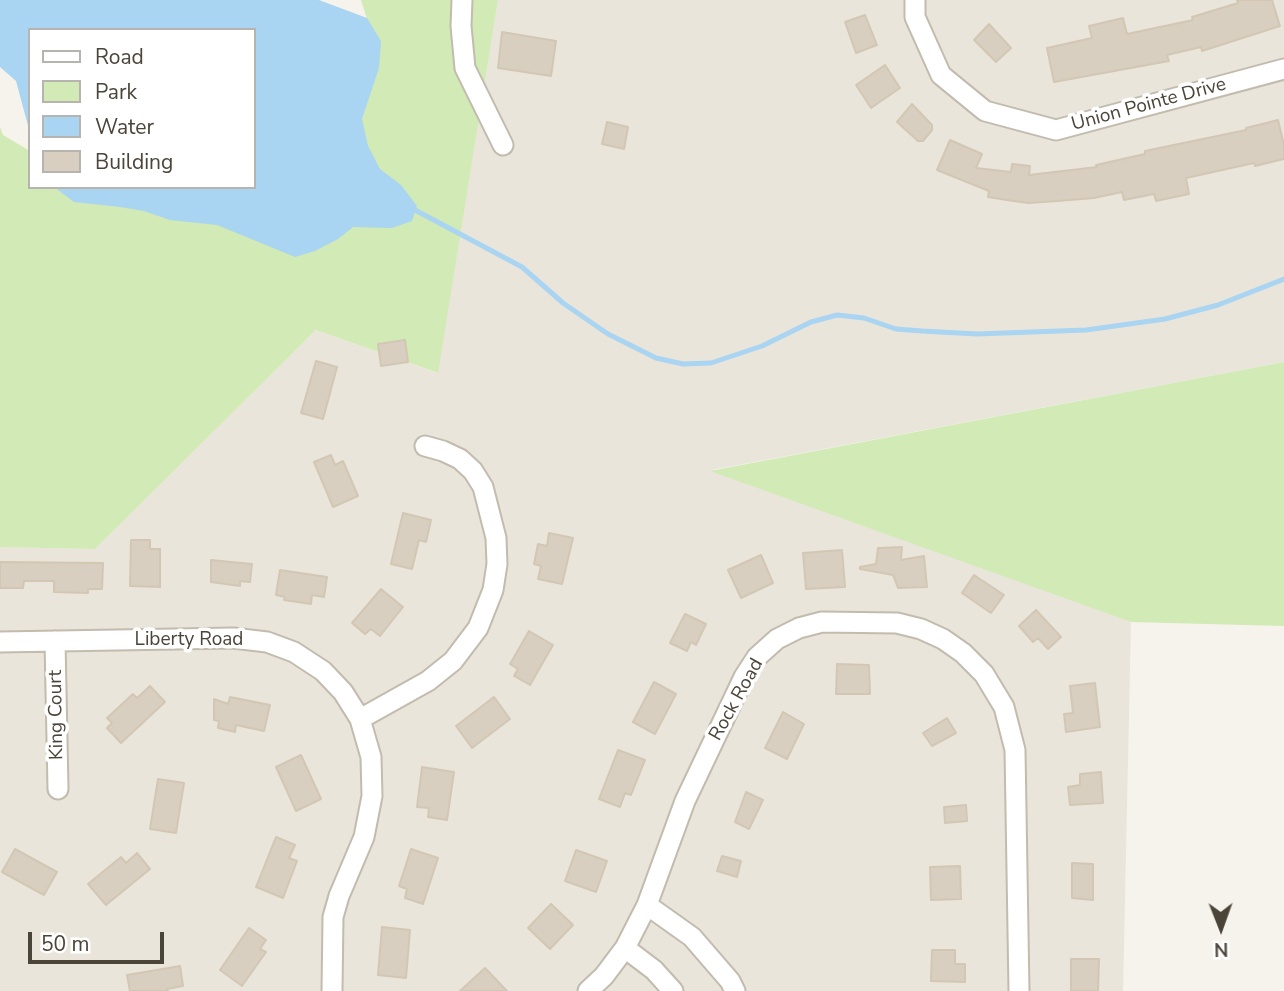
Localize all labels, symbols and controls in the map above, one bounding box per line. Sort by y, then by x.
legend [28,28,256,189]
text: Road [95,43,144,71]
street label: Union Pointe Drive [1069,73,1229,137]
text: Park [95,78,137,106]
text: Water [95,113,154,141]
text: Building [95,148,173,176]
street label: Liberty Road [135,629,243,651]
street label: Rock Road [705,655,769,745]
street label: King Court [45,670,69,760]
north arrow [1186,893,1256,963]
scale bar [32,918,168,962]
text: 50 m [41,930,90,958]
text: N [1214,936,1229,962]

